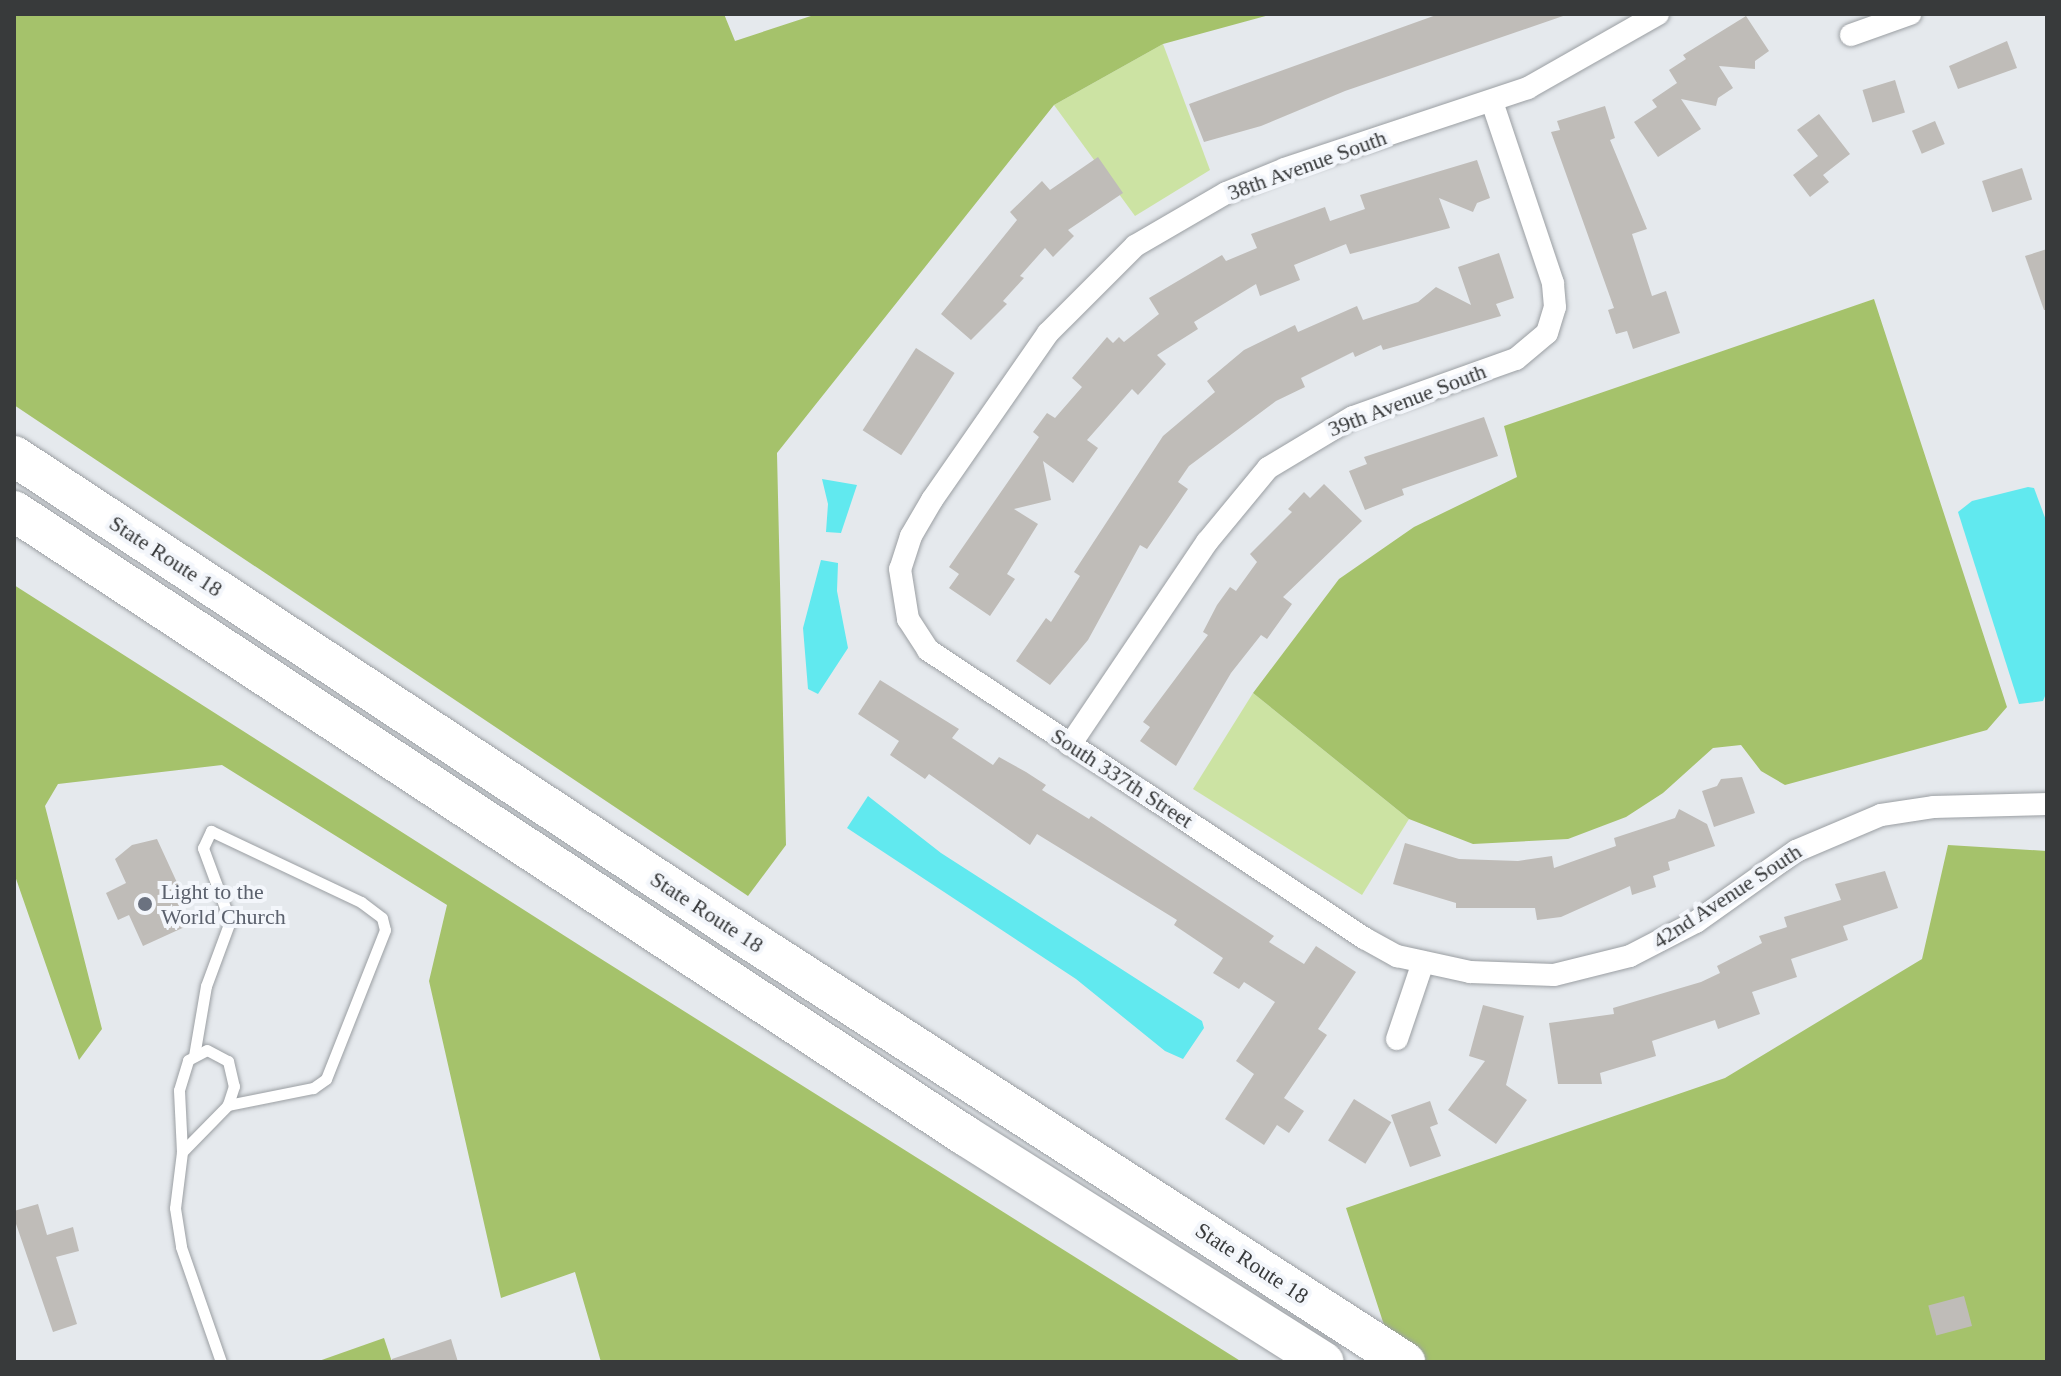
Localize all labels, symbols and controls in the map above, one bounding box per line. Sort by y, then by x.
street label: 38th Avenue South [1223,124,1391,206]
street label: 39th Avenue South [1324,358,1490,442]
street label: State Route 18 [104,510,228,602]
street label: South 337th Street [1046,722,1198,834]
street label: 42nd Avenue South [1647,838,1807,954]
street label: State Route 18 [645,866,769,958]
place label: Light to the World Church [161,878,286,930]
marker: Light to the World Church [136,895,154,913]
street label: State Route 18 [1190,1217,1314,1309]

